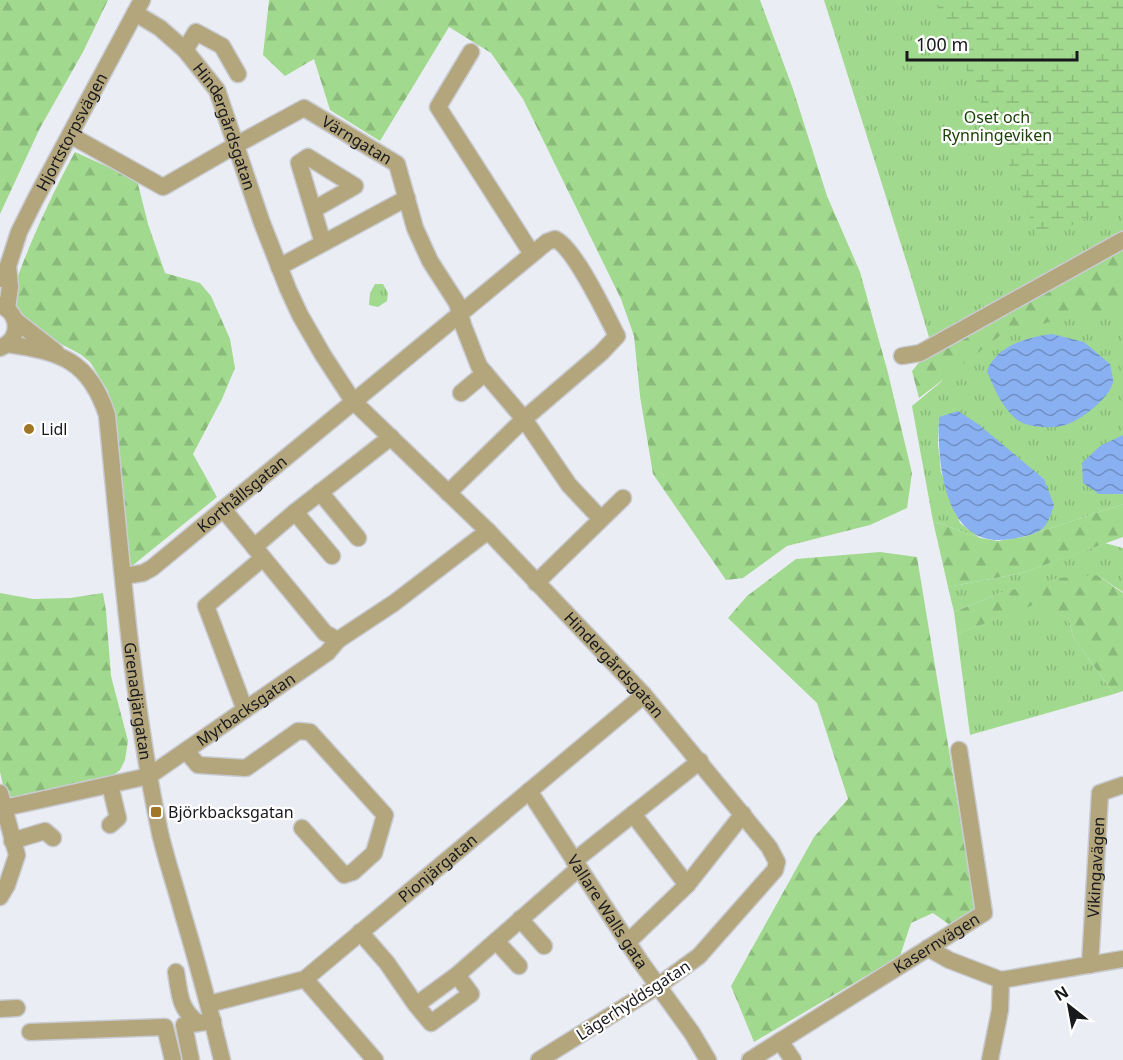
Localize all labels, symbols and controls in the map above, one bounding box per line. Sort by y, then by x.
scale bar [907,24,1076,62]
text: 100 m [916,32,968,56]
street label: Hindergårdsgatan [188,58,261,193]
street label: Hjortstorpsvägen [31,69,112,195]
park label: Oset och Rynningeviken [942,106,1052,146]
street label: Värngatan [318,110,396,169]
place label: Lidl [41,418,67,440]
marker: Lidl [22,422,36,436]
street label: Korthållsgatan [192,450,291,537]
street label: Hindergårdsgatan [559,607,669,722]
street label: Grenadjärgatan [119,641,157,762]
street label: Myrbacksgatan [192,667,299,751]
place label: Björkbacksgatan [168,801,294,823]
marker: Björkbacksgatan [149,805,163,819]
street label: Vikingavägen [1082,816,1110,918]
street label: Pionjärgatan [393,829,481,907]
street label: Vallare Walls gata [562,850,653,973]
street label: Kasernvägen [889,908,984,978]
street label: Lägerhyddsgatan [572,955,694,1045]
north arrow [1039,976,1099,1036]
text: N [1050,980,1073,1006]

